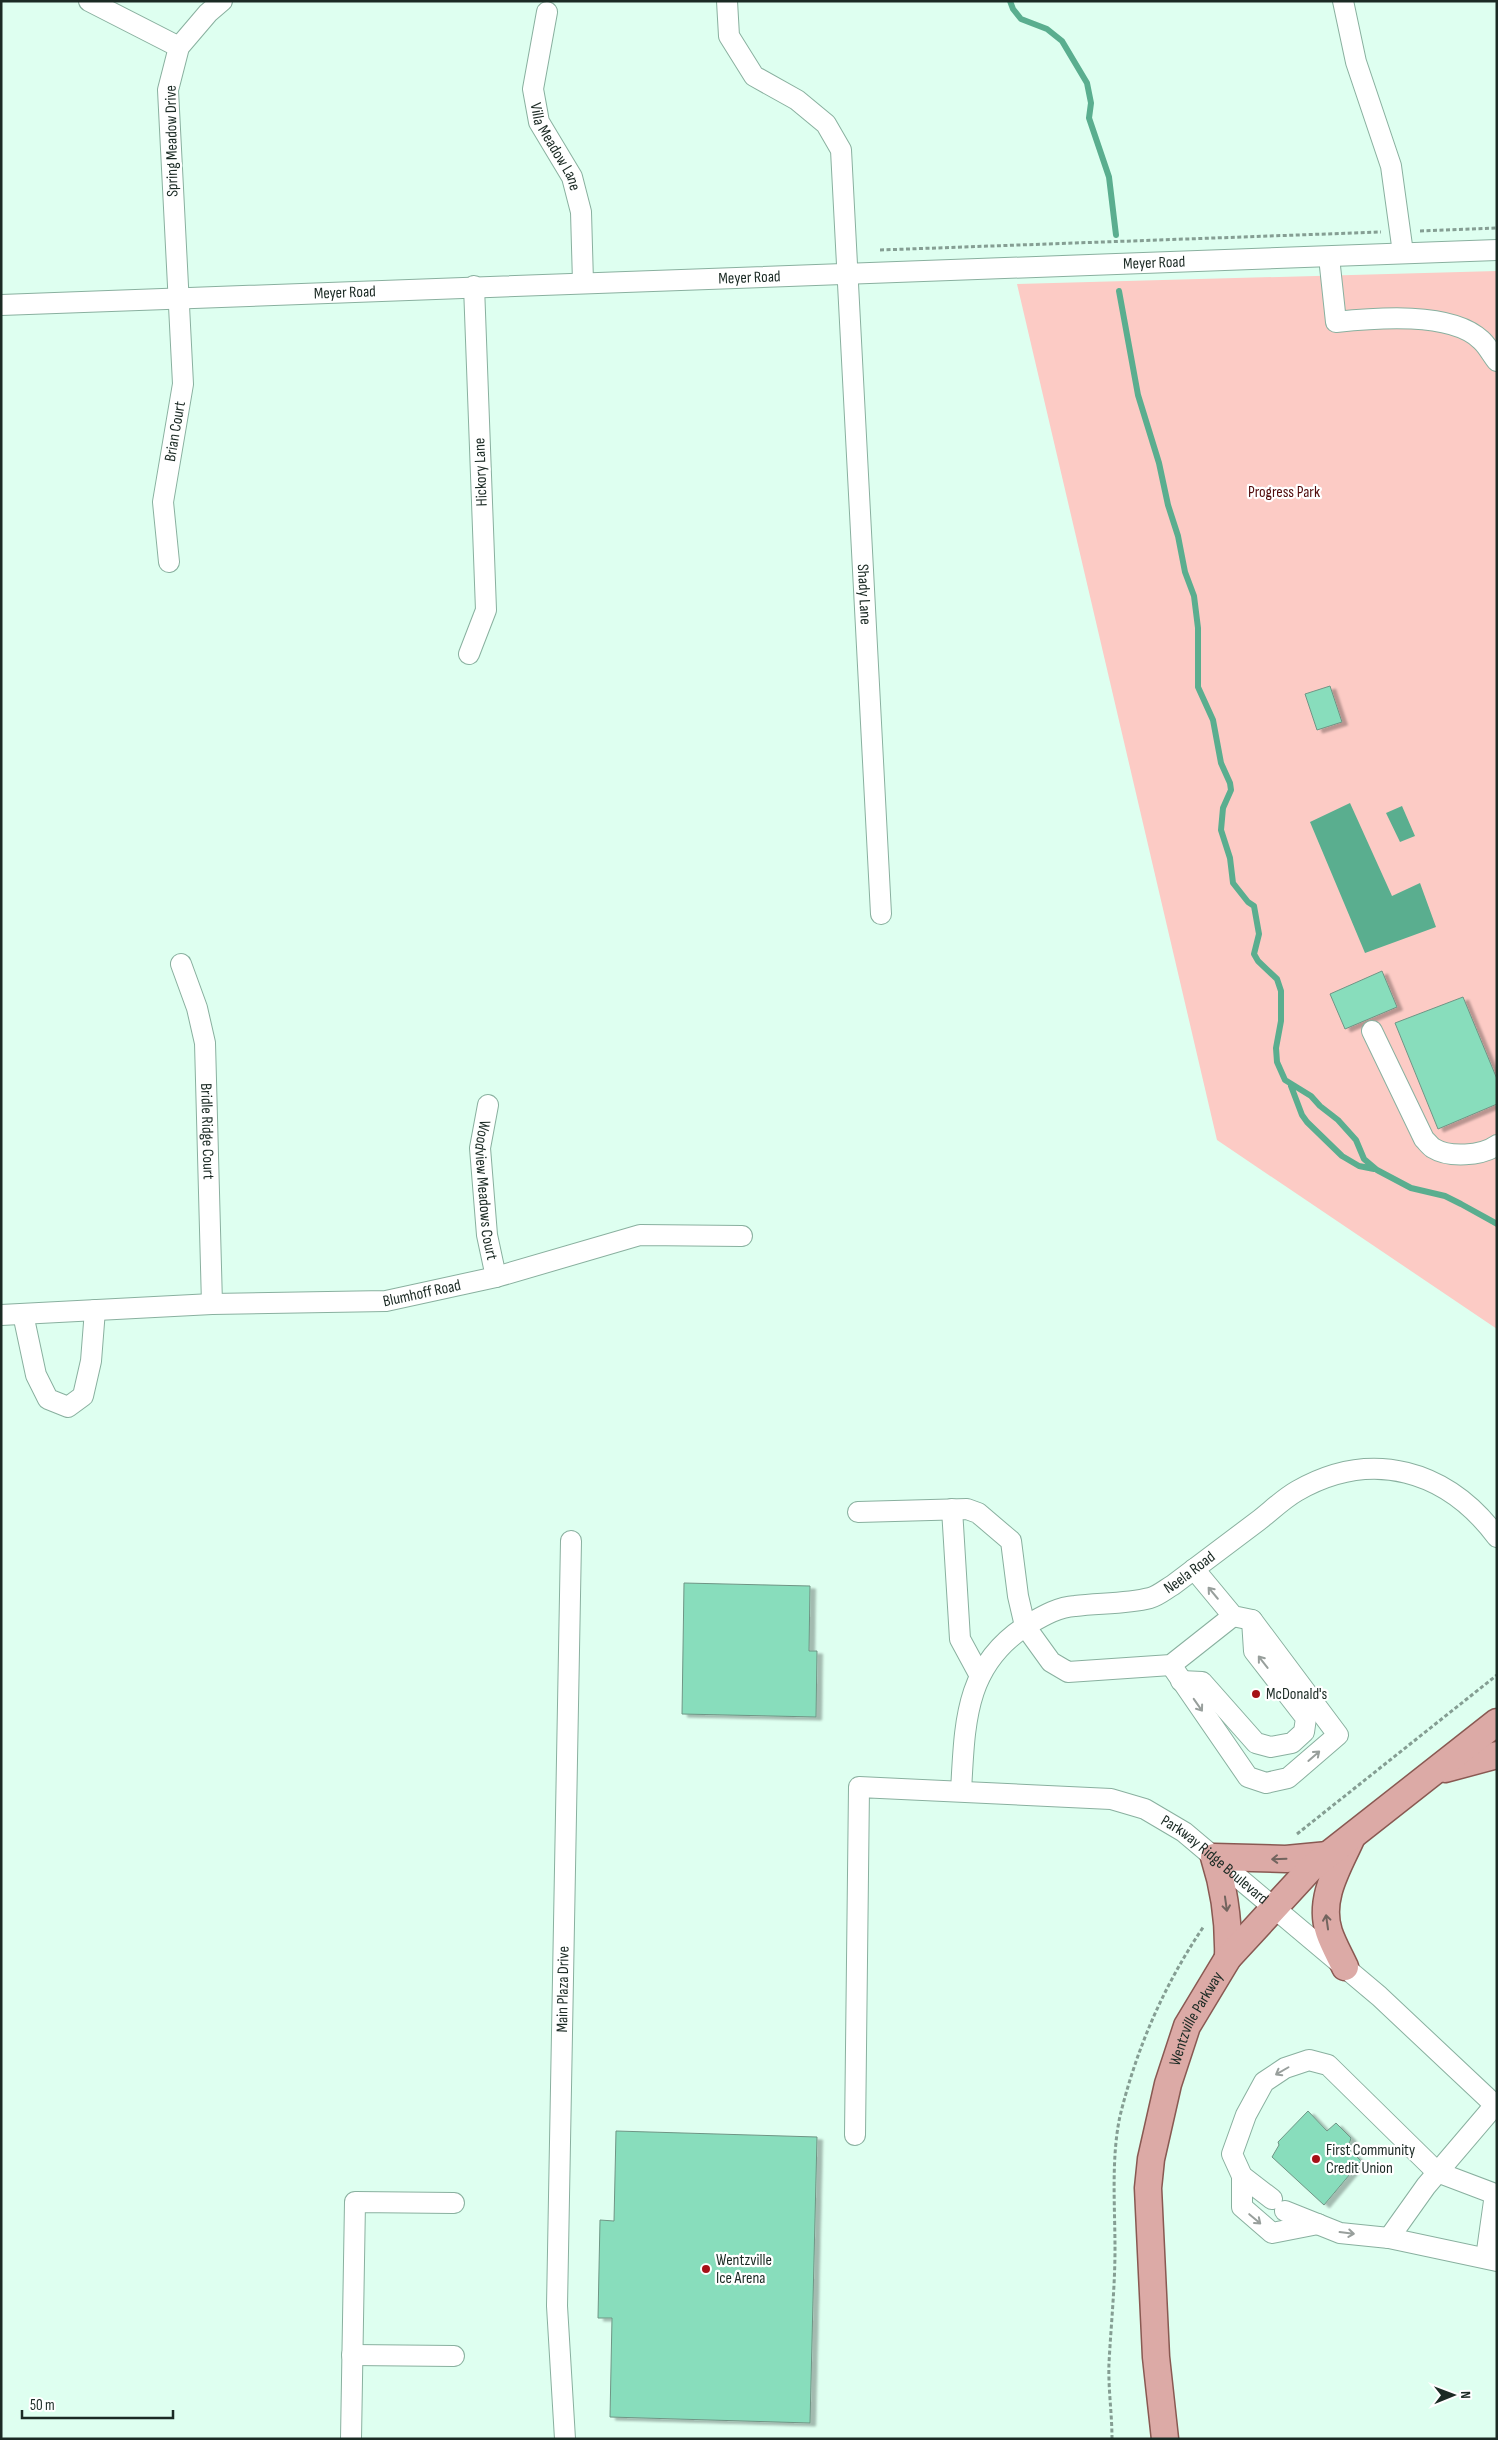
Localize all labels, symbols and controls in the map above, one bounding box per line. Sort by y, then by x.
street label: Spring Meadow Drive [162,85,182,197]
street label: Villa Meadow Lane [526,101,585,193]
street label: Meyer Road [1123,252,1186,273]
street label: Meyer Road [718,267,781,288]
street label: Meyer Road [313,282,376,303]
street label: Brian Court [161,400,189,463]
street label: Hickory Lane [470,437,492,507]
park label: Progress Park [1248,483,1320,502]
street label: Shady Lane [853,563,875,625]
street label: Bridle Ridge Court [197,1083,218,1180]
street label: Woodview Meadows Court [470,1119,502,1262]
street label: Blumhoff Road [381,1275,462,1311]
street label: Neela Road [1160,1547,1219,1598]
one-way arrow [1208,1587,1219,1600]
one-way arrow [1257,1656,1268,1669]
place label: McDonald's [1266,1685,1328,1704]
marker: McDonald's [1250,1688,1262,1700]
one-way arrow [1193,1698,1203,1712]
one-way arrow [1307,1750,1320,1761]
street label: Parkway Ridge Boulevard [1157,1811,1272,1908]
one-way arrow [1271,1854,1288,1864]
one-way arrow [1221,1896,1231,1912]
one-way arrow [1322,1915,1332,1931]
street label: Main Plaza Drive [553,1946,573,2033]
street label: Wentzville Parkway [1165,1968,1227,2068]
one-way arrow [1275,2067,1290,2076]
place label: First Community Credit Union [1326,2141,1415,2178]
marker: First Community Credit Union [1310,2153,1322,2165]
one-way arrow [1248,2213,1261,2224]
one-way arrow [1339,2228,1355,2238]
place label: Wentzville Ice Arena [716,2251,772,2288]
marker: Wentzville Ice Arena [700,2263,712,2275]
north arrow [1428,2370,1478,2420]
scale bar [22,2388,174,2420]
text: N [1457,2391,1474,2399]
text: 50 m [30,2396,55,2415]

